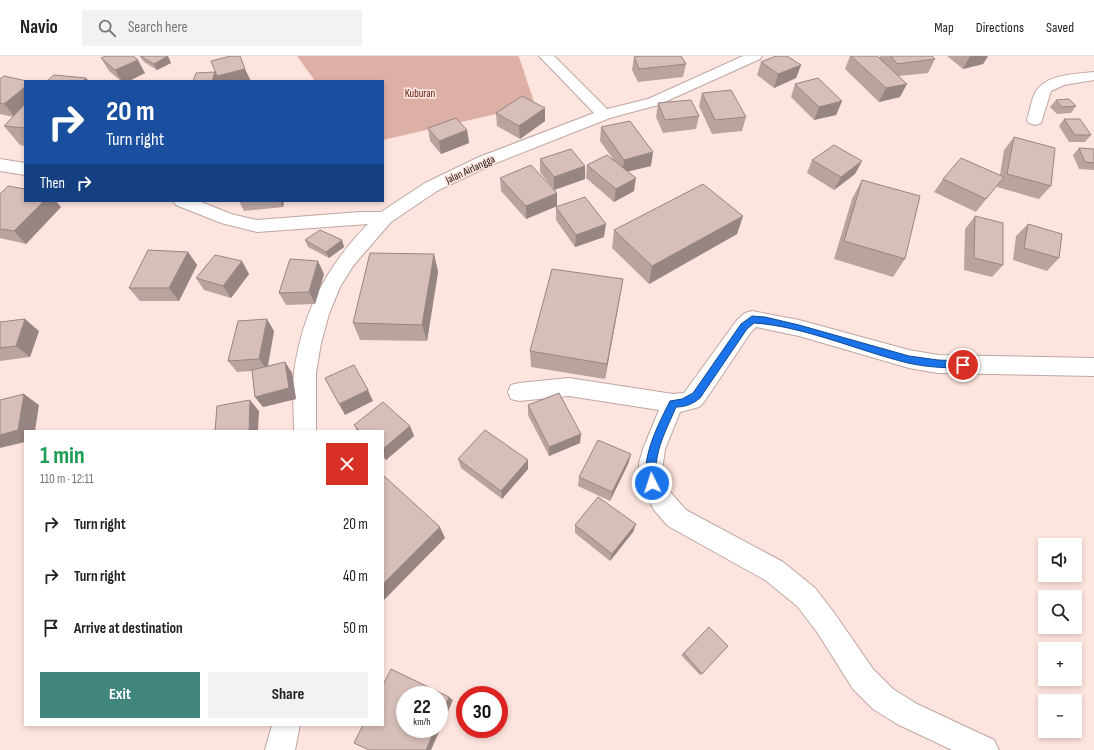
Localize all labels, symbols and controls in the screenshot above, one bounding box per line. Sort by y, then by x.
search box [82,10,362,46]
text: Navio [20,16,58,39]
icon: search [96,17,118,39]
text: Search here [128,18,188,37]
text: Map [934,19,954,36]
text: Directions [976,19,1024,36]
text: Saved [1046,19,1074,36]
park label: Kuburan [405,87,436,100]
text: 20 m [106,95,155,128]
icon: right [40,96,92,148]
text: Turn right [106,129,164,150]
street label: Jalan Airlangga [443,152,497,187]
icon: right [73,172,95,194]
text: Then [40,174,65,193]
pin [946,348,980,382]
icon: arrive [952,354,974,376]
text: 1 min [40,441,85,470]
button: close [326,443,368,485]
position arrow [631,462,673,504]
text: 110 m · 12:11 [40,471,94,487]
icon: right [40,513,62,535]
text: Turn right [74,515,126,534]
text: 20 m [343,515,368,534]
map controls [1038,538,1082,738]
button: sound [1038,538,1082,582]
icon: right [40,565,62,587]
text: Turn right [74,567,126,586]
text: 40 m [343,567,368,586]
button: search [1038,590,1082,634]
icon: arrive [40,617,62,639]
text: Arrive at destination [74,619,183,638]
text: 50 m [343,619,368,638]
button: + [1038,642,1082,686]
button: Exit [40,672,200,718]
button: Share [208,672,368,718]
speed limit sign: 30 [456,686,508,738]
button: − [1038,694,1082,738]
text: 22 [413,695,431,719]
text: km/h [413,716,431,728]

